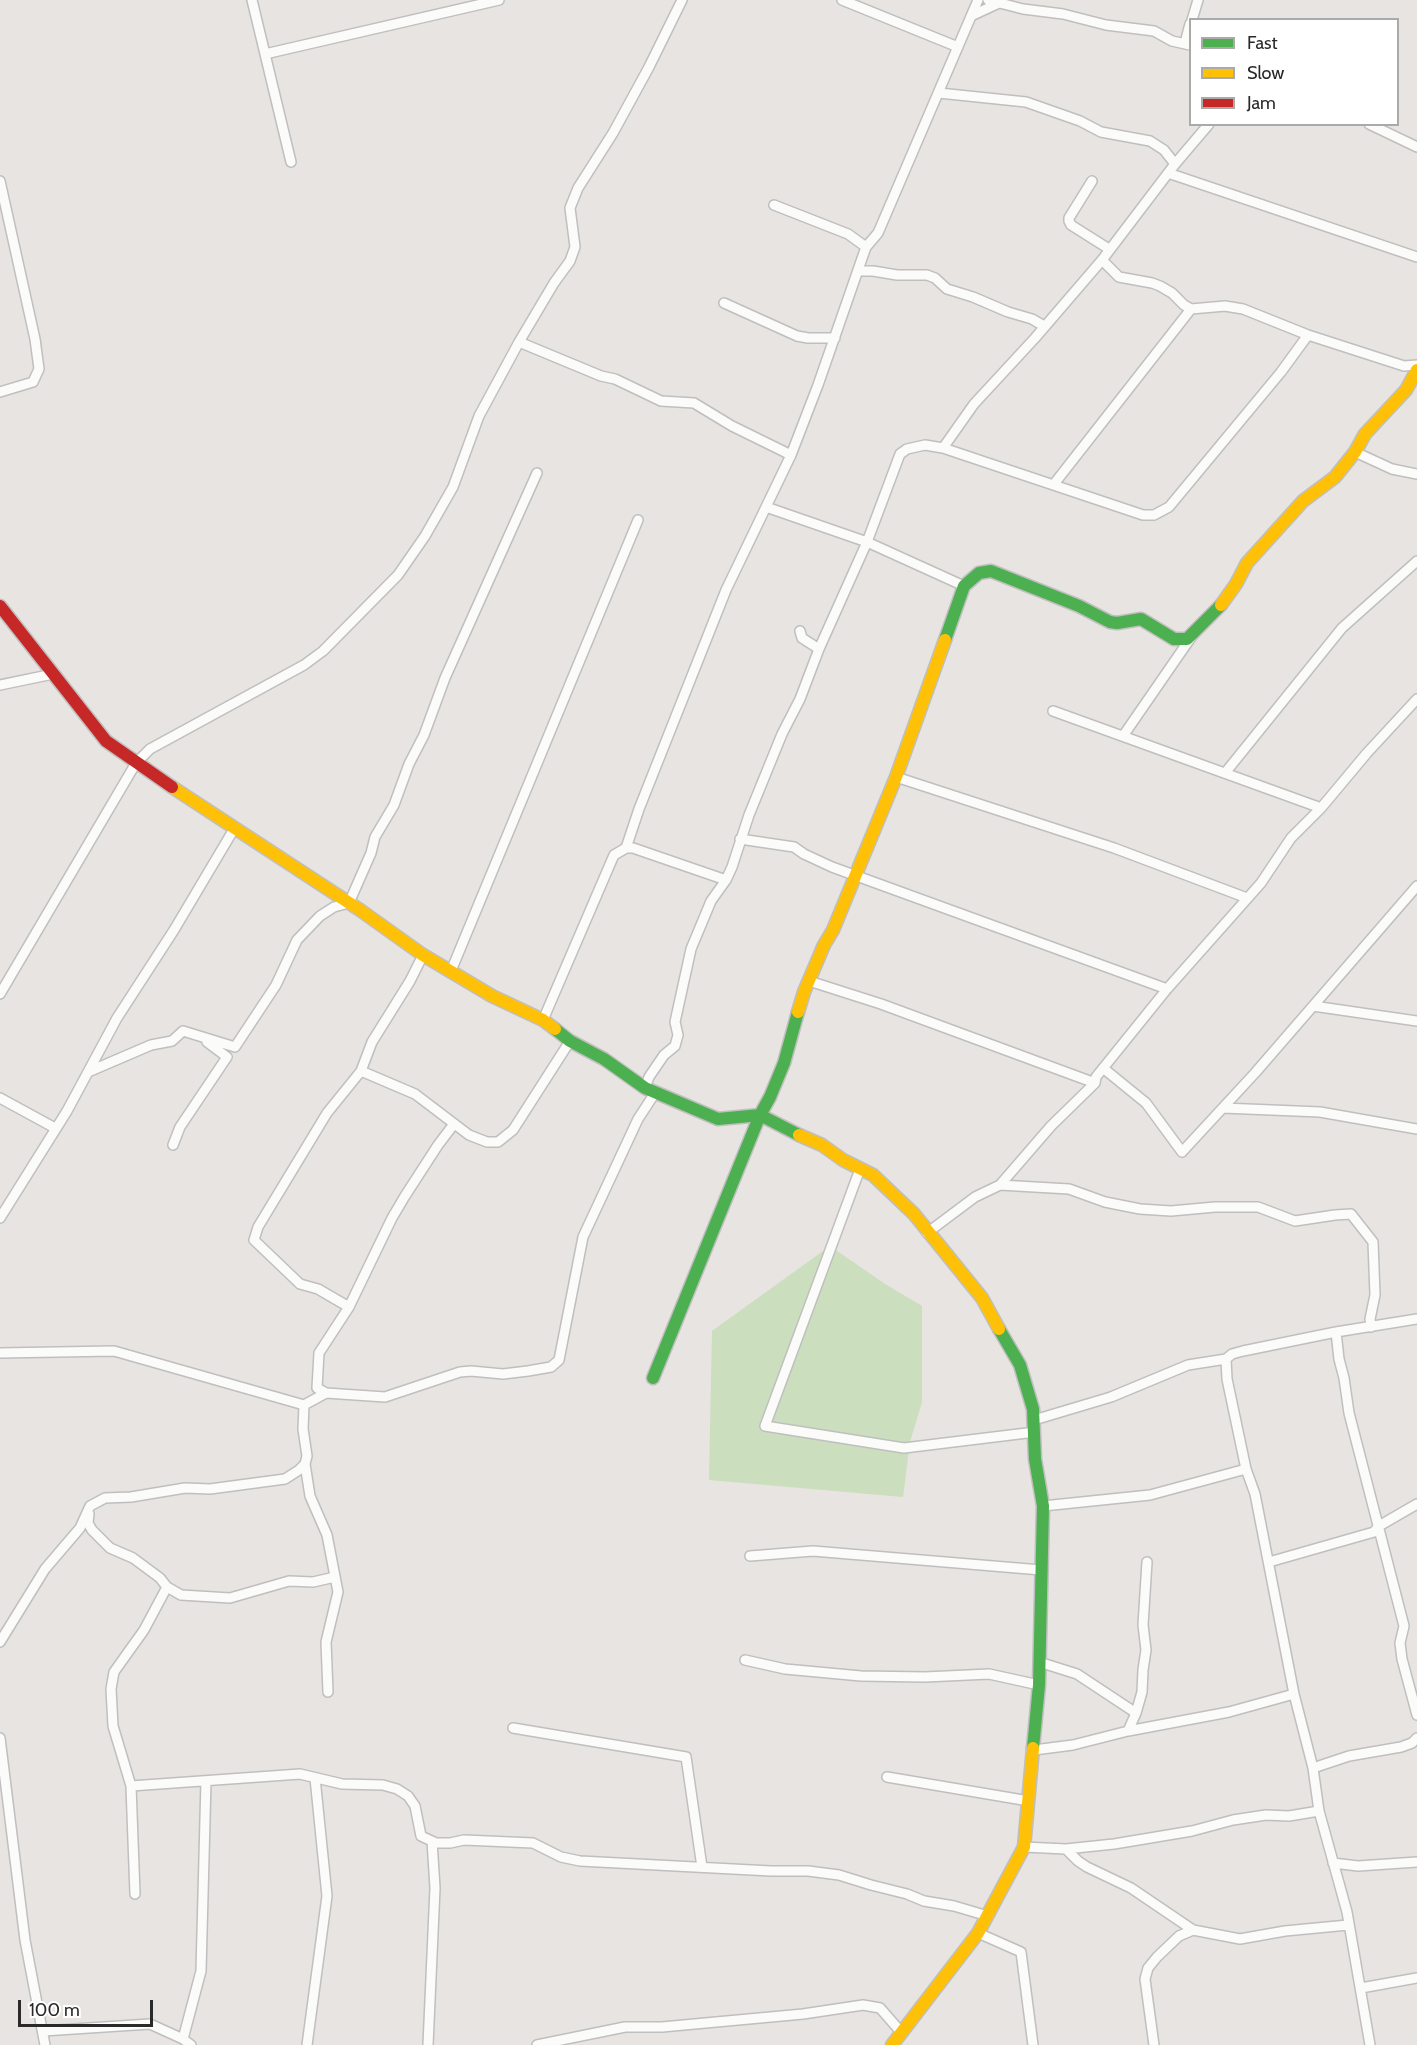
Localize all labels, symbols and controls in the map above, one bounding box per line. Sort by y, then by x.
legend [1189,18,1399,126]
text: Fast [1247,32,1278,54]
text: Slow [1247,62,1284,84]
text: Jam [1247,92,1276,114]
scale bar [21,1988,156,2026]
text: 100 m [29,1999,80,2021]

